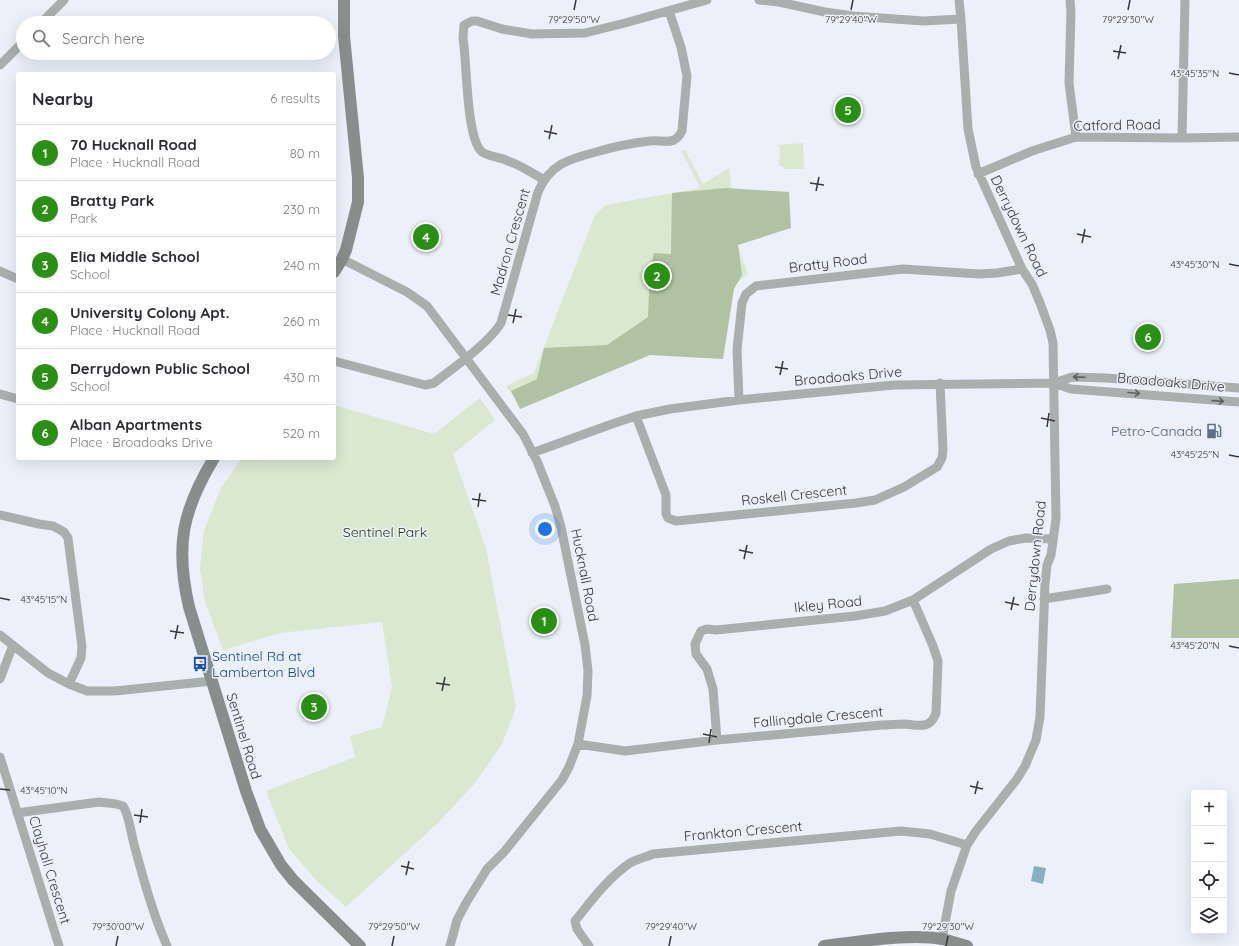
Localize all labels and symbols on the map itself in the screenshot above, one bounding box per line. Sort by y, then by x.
text: 79°29'50"W [548,13,600,26]
text: 79°29'40"W [825,13,877,26]
text: 79°29'30"W [1102,13,1154,26]
text: 43°45'35"N [1171,67,1219,80]
pin: 5 [835,95,861,125]
street label: Catford Road [1073,115,1161,135]
street label: Derrydown Road [987,172,1051,280]
street label: Madron Crescent [486,186,534,298]
pin: 4 [413,222,439,252]
street label: Bratty Road [788,249,868,277]
text: 43°45'30"N [1171,258,1219,271]
pin: 2 [644,261,670,291]
pin: 6 [1135,322,1161,352]
street label: Broadoaks Drive [793,362,903,390]
street label: Broadoaks Drive [1116,368,1226,396]
one-way arrow [1073,373,1086,381]
one-way arrow [1127,390,1140,397]
one-way arrow [1212,397,1225,404]
place label: Petro-Canada [1111,422,1202,440]
fuel station icon: Petro-Canada [1205,422,1223,440]
text: 43°45'25"N [1171,448,1219,461]
street label: Roskell Crescent [740,480,848,510]
street label: Derrydown Road [1020,500,1050,612]
your location [535,519,555,539]
park label: Sentinel Park [343,523,427,541]
street label: Hucknall Road [567,527,603,623]
street label: Ikley Road [793,591,863,617]
text: 43°45'15"N [21,593,67,606]
pin: 1 [531,606,557,636]
text: 43°45'20"N [1170,639,1220,652]
place label: Sentinel Rd at Lamberton Blvd [212,647,315,681]
bus stop icon: Sentinel Rd at Lamberton Blvd [191,655,209,673]
street label: Sentinel Road [222,691,266,781]
pin: 3 [301,692,327,722]
street label: Fallingdale Crescent [752,702,884,732]
text: 43°45'10"N [20,784,68,797]
street label: Clayhall Crescent [25,814,75,927]
street label: Frankton Crescent [683,817,803,845]
text: 79°30'00"W [92,920,145,933]
text: 79°29'50"W [368,920,420,933]
text: 79°29'40"W [645,920,697,933]
text: 79°29'30"W [922,920,974,933]

